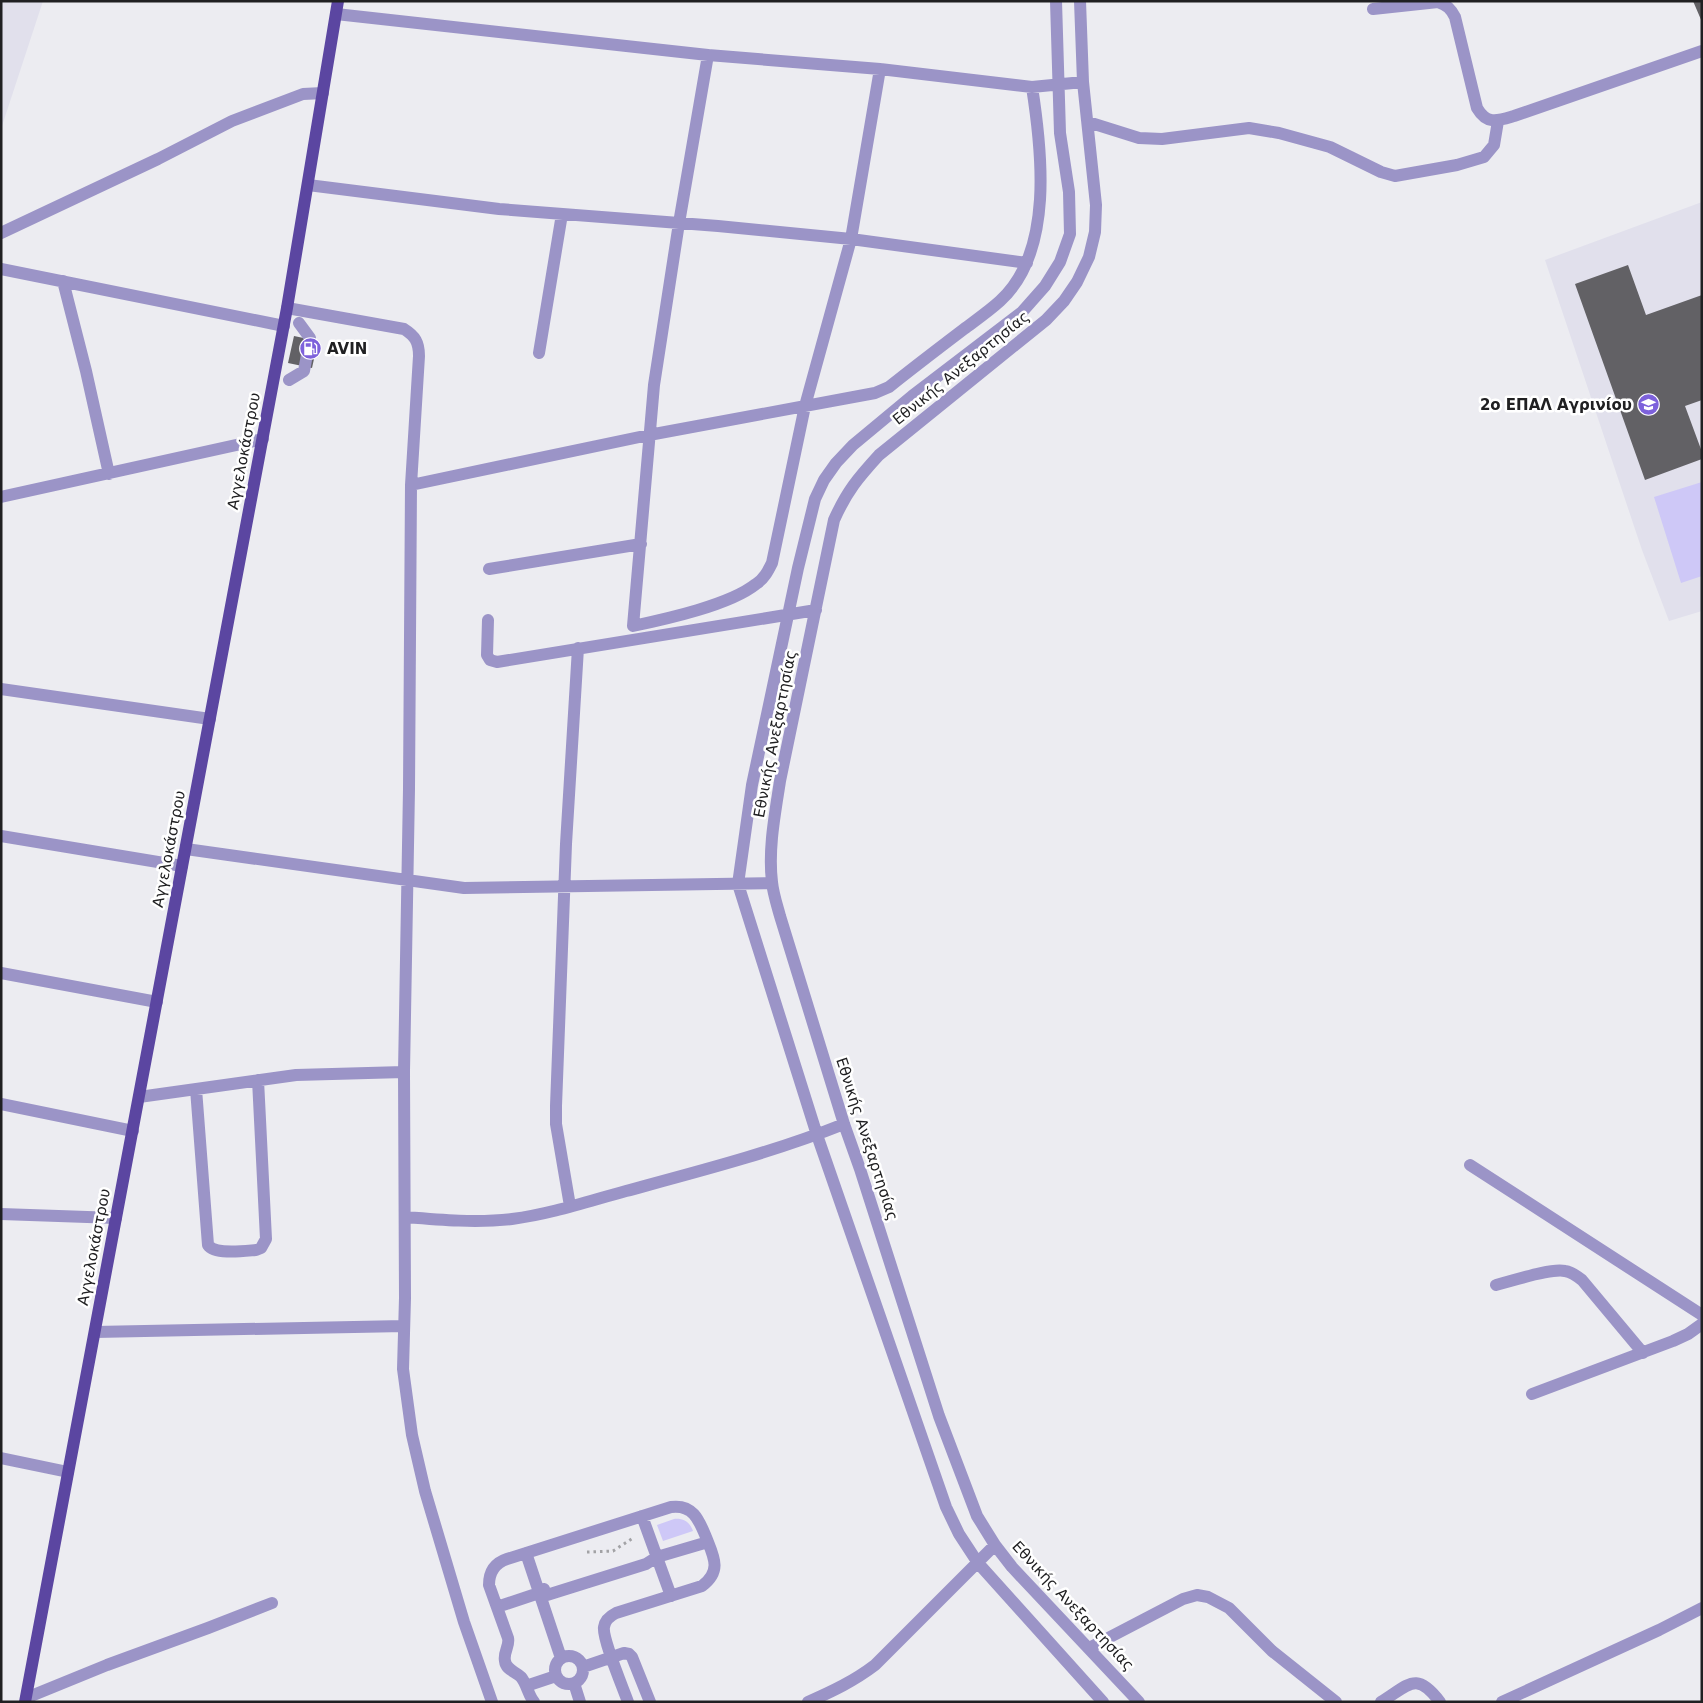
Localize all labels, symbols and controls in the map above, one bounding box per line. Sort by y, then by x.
street label: Εθνικής Ανεξαρτησίας [889,307,1033,429]
fuel station icon: AVIN [299,337,323,361]
place label: AVIN [327,340,367,358]
street label: Αγγελοκάστρου [224,391,264,511]
school or university icon: 2ο ΕΠΑΛ Αγρινίου [1636,393,1660,417]
place label: 2ο ΕΠΑΛ Αγρινίου [1480,396,1632,414]
street label: Εθνικής Ανεξαρτησίας [750,649,800,819]
street label: Αγγελοκάστρου [149,789,189,909]
street label: Εθνικής Ανεξαρτησίας [832,1055,902,1223]
street label: Αγγελοκάστρου [74,1187,114,1307]
street label: Εθνικής Ανεξαρτησίας [1008,1538,1138,1674]

